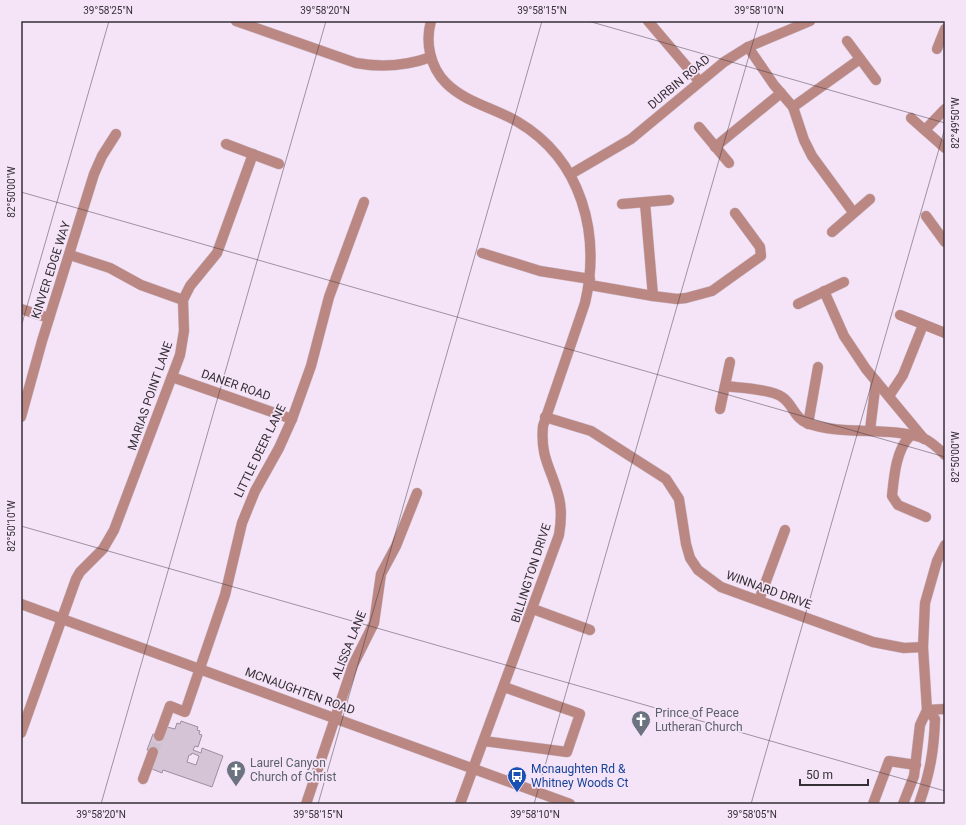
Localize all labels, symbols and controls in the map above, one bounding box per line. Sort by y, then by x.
text: 39°58'25"N [83,5,133,16]
text: 39°58'20"N [300,5,350,16]
text: 39°58'15"N [517,5,567,16]
text: 39°58'10"N [734,5,784,16]
street label: DURBIN ROAD [645,52,713,112]
text: 82°49'50"W [950,97,961,149]
text: 82°50'00"W [6,166,17,218]
street label: KINVER EDGE WAY [29,219,74,321]
street label: MARIAS POINT LANE [125,340,175,452]
street label: DANER ROAD [199,367,273,403]
street label: LITTLE DEER LANE [231,402,289,500]
text: 82°50'00"W [950,431,961,483]
text: 82°50'10"W [6,500,17,552]
street label: BILLINGTON DRIVE [508,521,554,624]
street label: WINNARD DRIVE [724,568,814,612]
street label: ALISSA LANE [329,609,369,681]
street label: MCNAUGHTEN ROAD [243,665,357,717]
place label: Prince of Peace Lutheran Church [655,706,743,734]
church icon: Prince of Peace Lutheran Church [630,709,652,737]
place label: Laurel Canyon Church of Christ [250,756,336,784]
church icon: Laurel Canyon Church of Christ [225,759,247,787]
scale bar [800,761,868,787]
place label: Mcnaughten Rd & Whitney Woods Ct [531,762,629,790]
bus stop icon: Mcnaughten Rd & Whitney Woods Ct [506,765,528,793]
text: 50 m [806,768,833,782]
text: 39°58'20"N [76,809,126,820]
text: 39°58'15"N [293,809,343,820]
text: 39°58'10"N [510,809,560,820]
text: 39°58'05"N [727,809,777,820]

